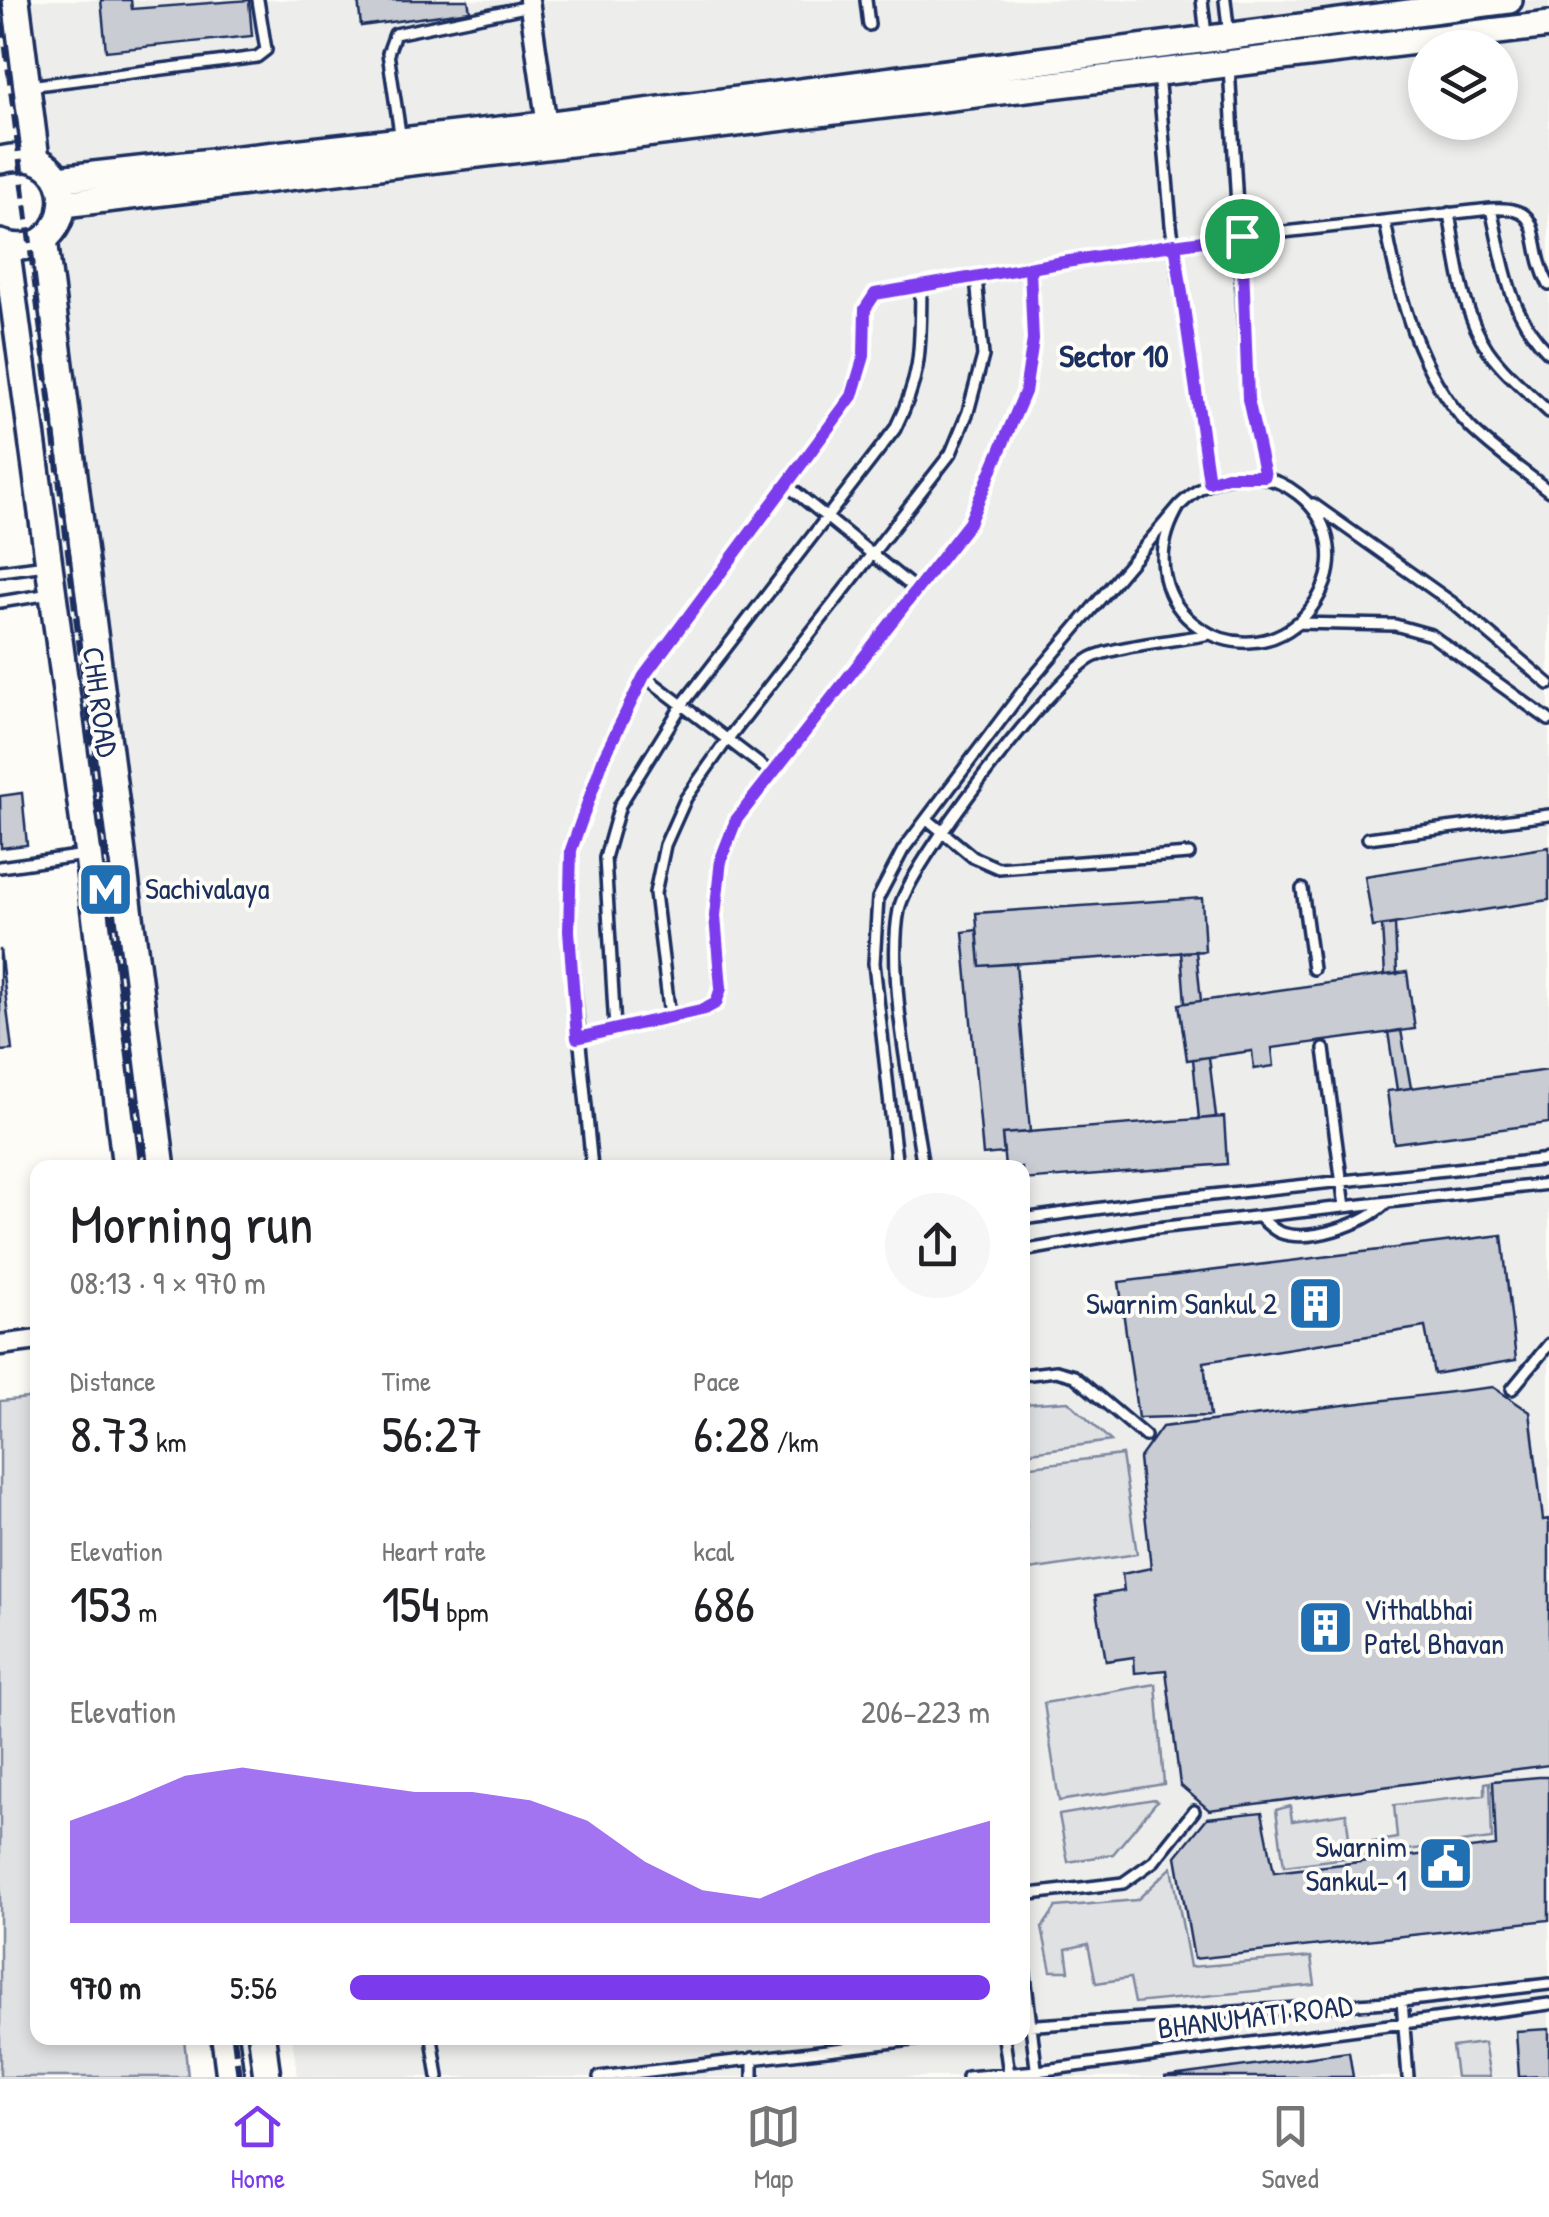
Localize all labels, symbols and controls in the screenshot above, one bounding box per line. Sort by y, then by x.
map controls [1408,30,1518,140]
button: layers [1408,30,1518,140]
pin [1200,194,1285,279]
icon: arrive [1215,209,1270,264]
district label: Sector 10 [1059,334,1169,377]
street label: CHH ROAD [73,644,129,760]
metro station icon: Sachivalaya [76,859,136,919]
place label: Sachivalaya [145,868,270,908]
text: Morning run [70,1186,313,1260]
button: share [885,1193,990,1298]
text: 08:13 · 9 × 970 m [70,1261,266,1304]
building icon: Swarnim Sankul 2 [1286,1274,1346,1334]
place label: Swarnim Sankul 2 [1086,1283,1277,1323]
text: Distance [70,1362,156,1400]
text: Time [382,1362,431,1400]
text: Pace [693,1362,740,1400]
text: 8.73 [70,1400,150,1468]
text: 56:27 [382,1400,483,1468]
text: 6:28 [693,1400,770,1468]
text: km [150,1423,187,1461]
text: /km [770,1423,819,1461]
text: Elevation [70,1532,163,1570]
text: Heart rate [382,1532,486,1570]
text: kcal [693,1532,734,1570]
text: 153 [70,1570,132,1638]
text: 154 [382,1570,440,1638]
text: 686 [693,1570,755,1638]
place label: Vithalbhai Patel Bhavan [1364,1589,1504,1663]
text: m [132,1593,157,1631]
text: bpm [440,1593,489,1631]
building icon: Vithalbhai Patel Bhavan [1295,1597,1355,1657]
text: Elevation [70,1690,176,1733]
text: 206–223 m [861,1690,990,1733]
place label: Swarnim Sankul- 1 [1306,1826,1407,1900]
public building icon: Swarnim Sankul- 1 [1416,1834,1476,1894]
text: 970 m [70,1966,141,2009]
text: 5:56 [230,1966,277,2009]
street label: BHANUMATI ROAD [1155,1984,1355,2048]
tab: Home [230,2099,285,2197]
tab: Map [746,2099,801,2197]
tab: Saved [1262,2099,1319,2197]

